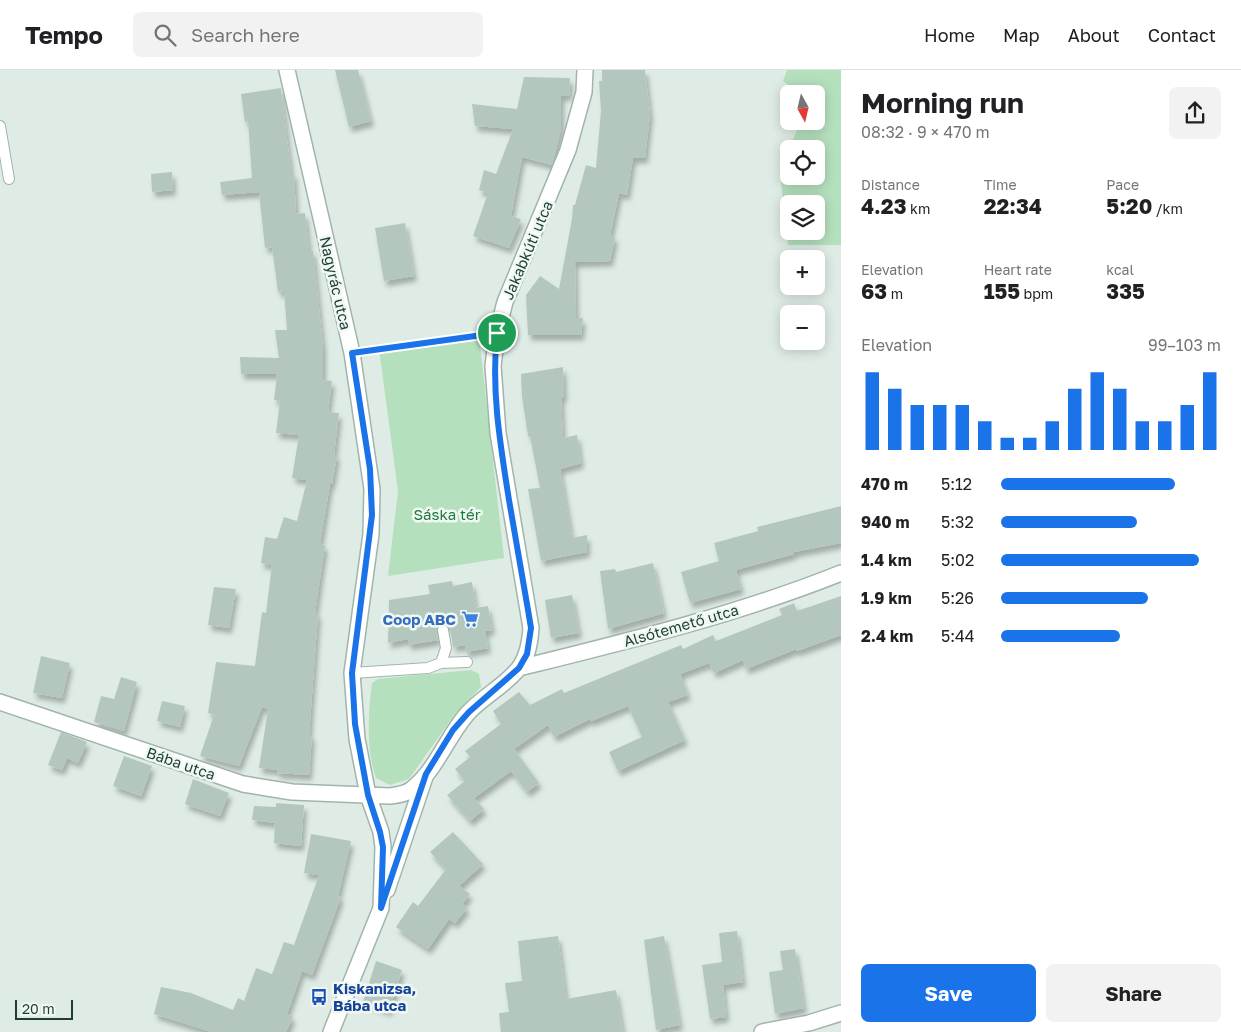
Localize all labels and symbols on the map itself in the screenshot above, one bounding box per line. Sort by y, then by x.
north arrow [780,85,825,130]
street label: Jakabkúti utca [498,198,556,302]
street label: Nagyrác utca [317,235,355,331]
pin [476,312,518,354]
park label: Sáska tér [413,505,481,523]
street label: Alsótemető utca [621,600,741,650]
supermarket icon: Coop ABC [460,609,480,629]
place label: Coop ABC [383,610,456,628]
street label: Bába utca [144,743,218,783]
place label: Kiskanizsa, Bába utca [333,979,416,1014]
bus stop icon: Kiskanizsa, Bába utca [309,987,329,1007]
scale bar [15,997,72,1020]

